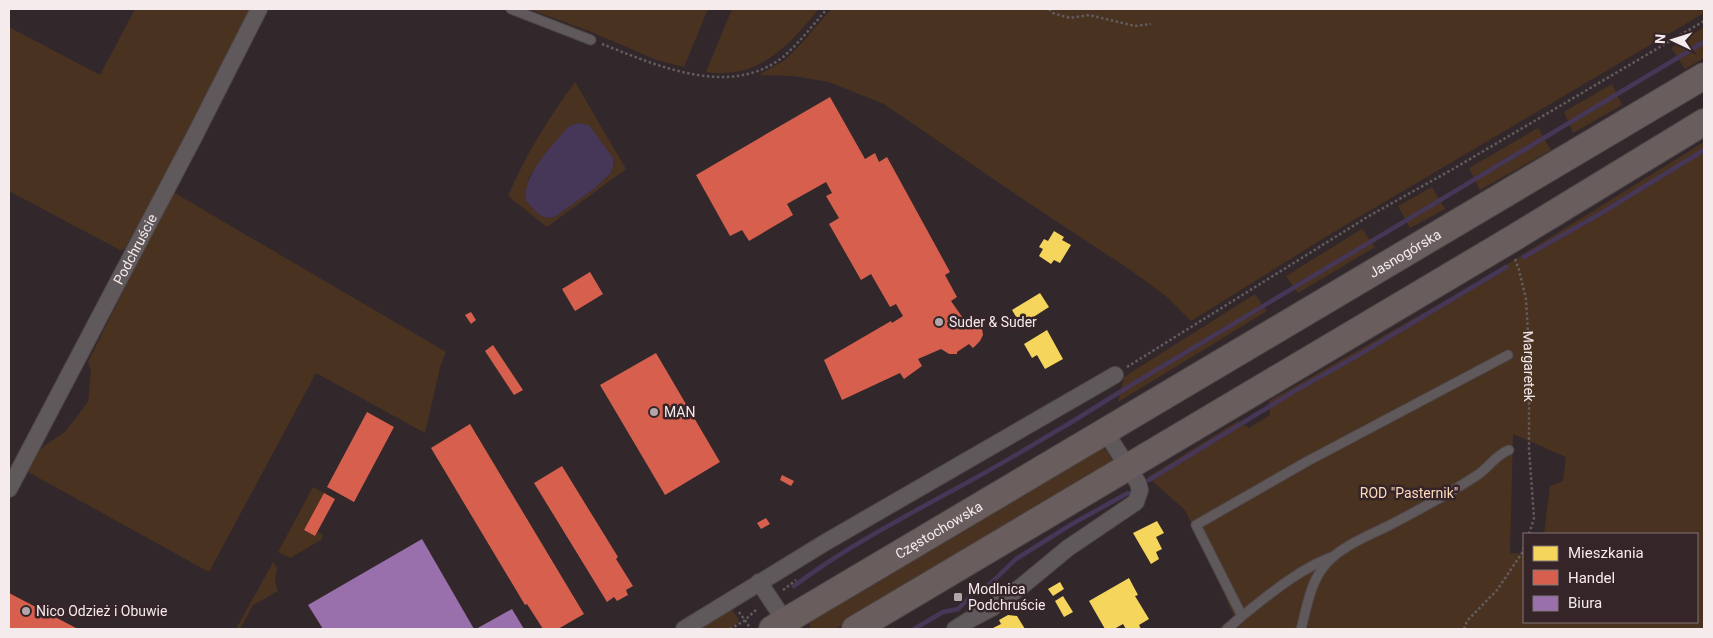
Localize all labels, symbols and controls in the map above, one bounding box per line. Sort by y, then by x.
north arrow [1648,15,1698,65]
text: N [1652,34,1668,45]
street label: Podchruście [110,211,160,287]
street label: Jasnogórska [1366,226,1444,281]
place label: Suder & Suder [949,314,1037,330]
marker: Suder & Suder [933,316,945,328]
street label: Margaretek [1520,330,1537,403]
place label: MAN [664,404,695,420]
marker: MAN [648,406,660,418]
park label: ROD "Pasternik" [1360,485,1458,501]
street label: Częstochowska [892,498,985,562]
legend [1523,533,1698,623]
text: Mieszkania [1568,544,1644,562]
text: Handel [1568,569,1615,587]
place label: Modlnica Podchruście [968,581,1046,613]
marker: Modlnica Podchruście [952,591,964,603]
text: Biura [1568,594,1602,612]
place label: Nico Odzież i Obuwie [36,603,167,619]
marker: Nico Odzież i Obuwie [20,605,32,617]

